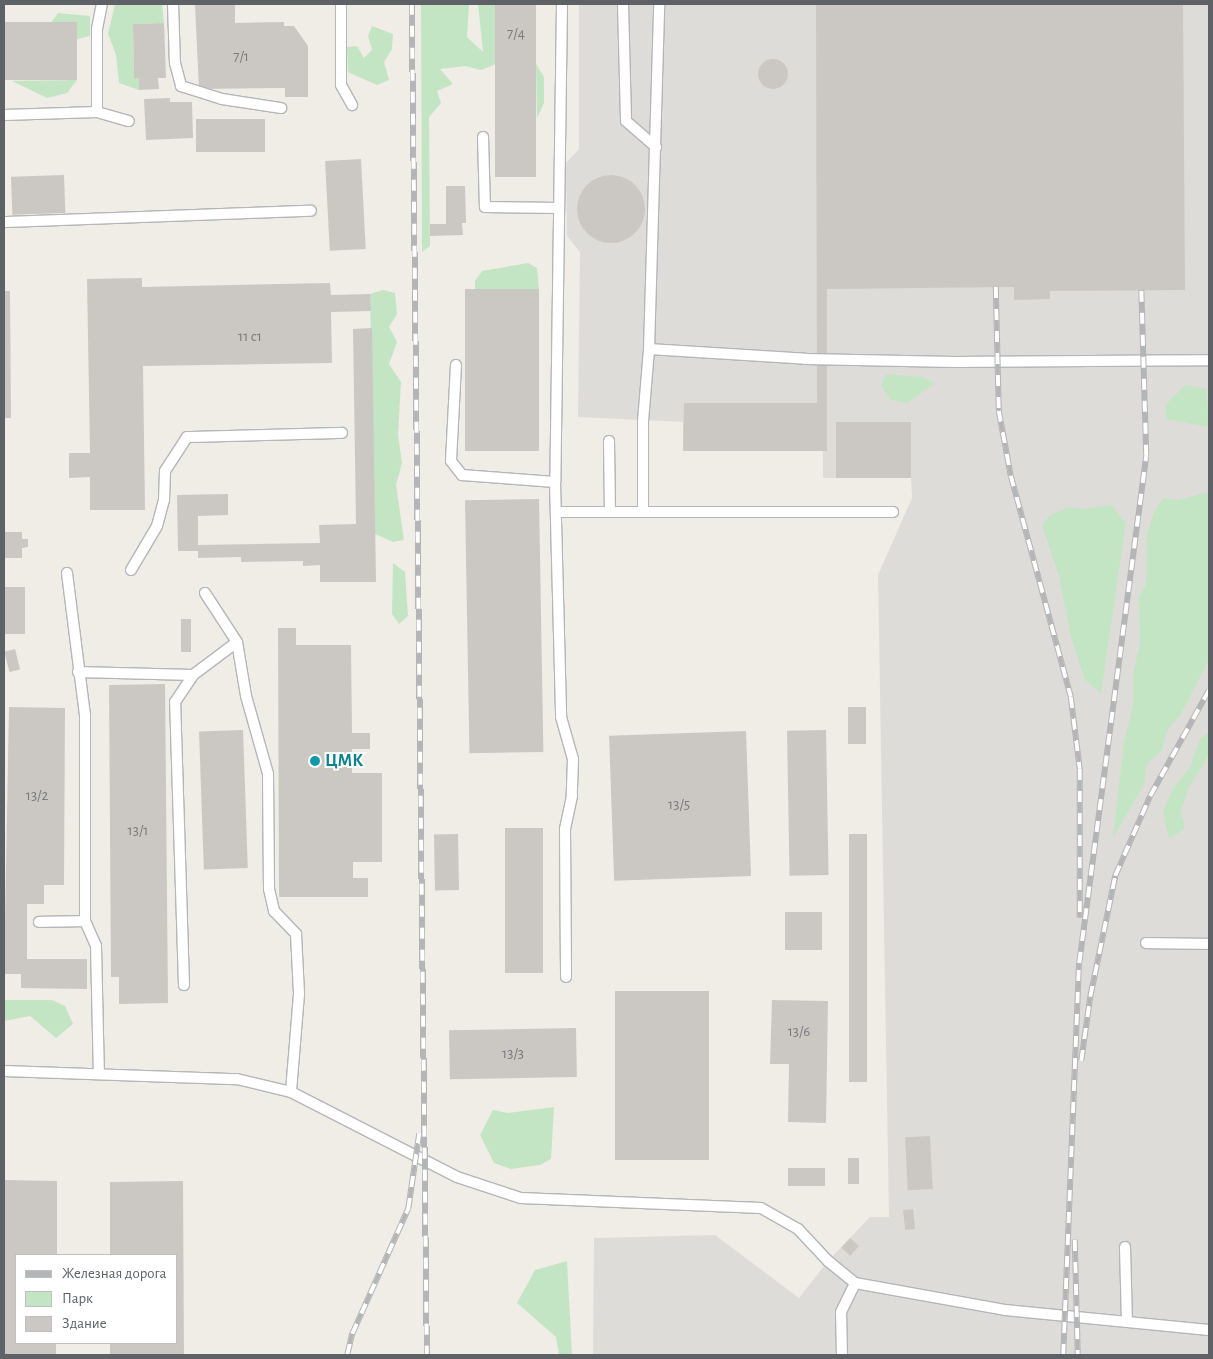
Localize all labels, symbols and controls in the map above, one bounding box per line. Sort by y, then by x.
house number: 7/4 [507,25,525,43]
house number: 7/1 [233,48,249,66]
house number: 11 с1 [238,328,262,346]
place label: ЦМК [325,750,363,772]
marker: ЦМК [309,755,321,767]
house number: 13/2 [26,787,48,805]
house number: 13/5 [668,796,690,814]
house number: 13/1 [128,822,148,840]
house number: 13/6 [788,1023,810,1041]
house number: 13/3 [502,1045,524,1063]
legend [15,1254,178,1344]
text: Железная дорога [62,1266,166,1281]
text: Парк [62,1291,93,1306]
text: Здание [62,1316,107,1331]

